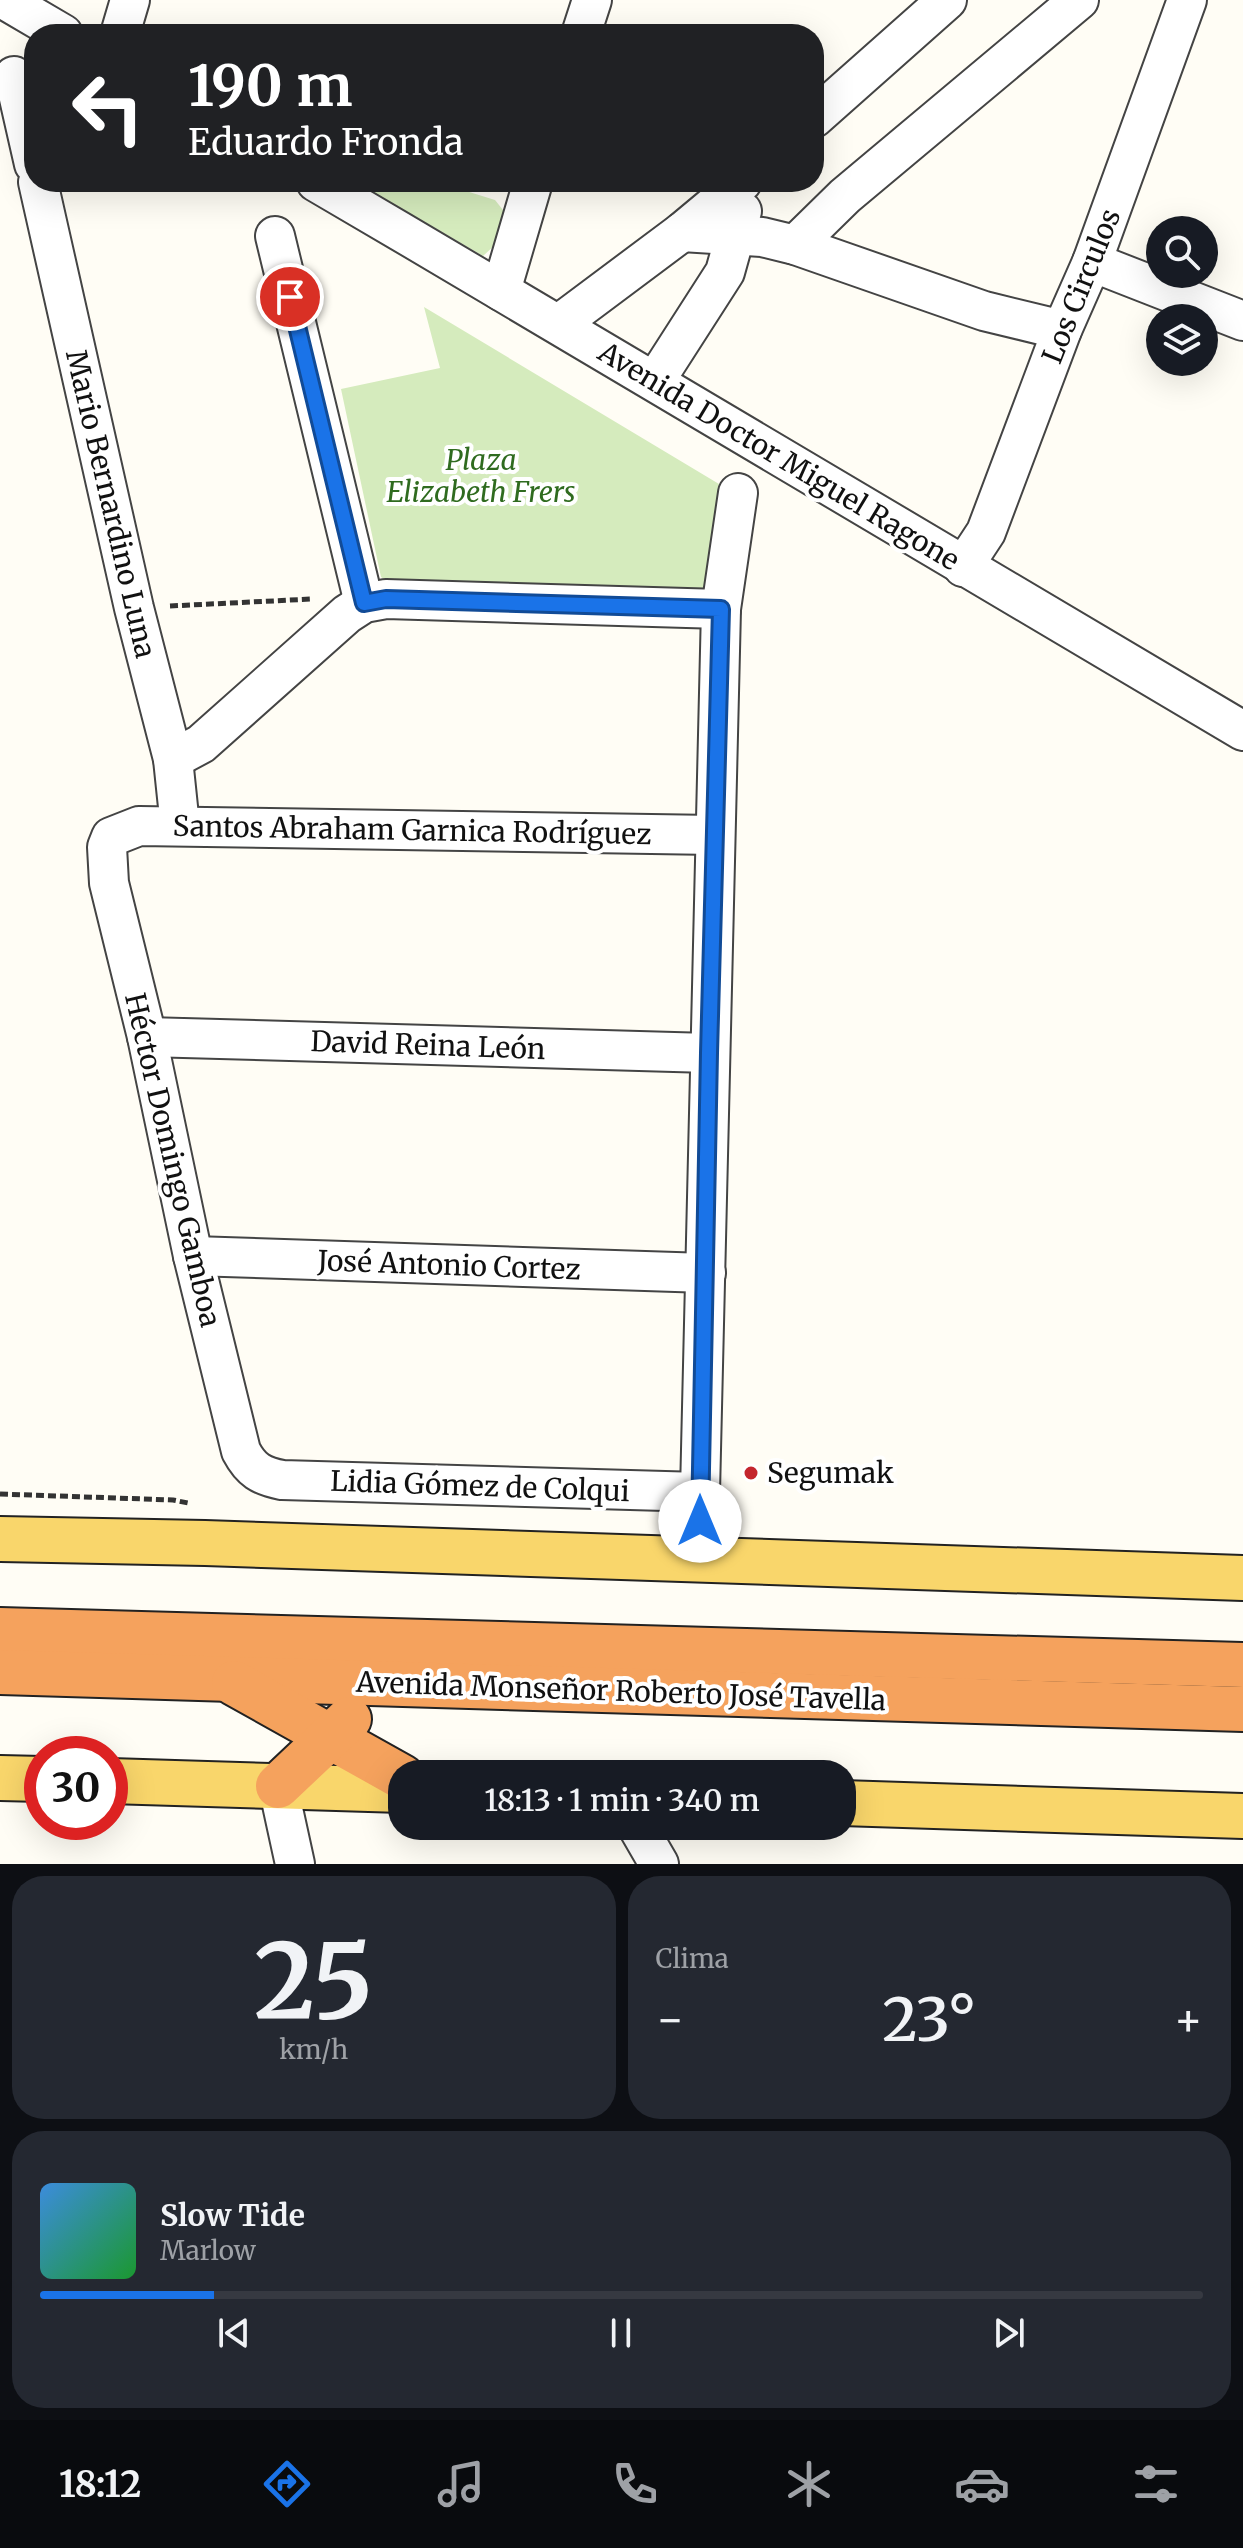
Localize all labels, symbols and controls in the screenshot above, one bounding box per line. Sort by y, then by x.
text: 190 m [188,51,353,121]
icon: left [56,56,160,160]
text: Eduardo Fronda [188,120,464,165]
street label: Los Circulos [1034,203,1128,369]
map controls [1146,216,1218,376]
button: search [1146,216,1218,288]
pin [256,263,324,331]
icon: arrive [268,275,312,319]
button: layers [1146,304,1218,376]
street label: Avenida Doctor Miguel Ragone [591,333,966,578]
street label: Mario Bernardino Luna [58,347,164,661]
park label: Plaza Elizabeth Frers [386,442,576,510]
street label: Santos Abraham Garnica Rodríguez [172,808,652,852]
street label: Héctor Domingo Gamboa [117,989,229,1331]
street label: David Reina León [310,1023,546,1067]
street label: José Antonio Cortez [316,1242,581,1288]
place label: Segumak [767,1455,894,1491]
street label: Lidia Gómez de Colqui [330,1463,630,1509]
marker: Segumak [742,1464,760,1482]
position arrow [658,1479,742,1563]
street label: Avenida Monseñor Roberto José Tavella [354,1664,887,1718]
speed limit sign: 30 [24,1736,128,1840]
text: 18:13 · 1 min · 340 m [484,1781,760,1819]
text: 25 [254,1916,373,2046]
text: Clima [656,1942,729,1975]
text: 23° [882,1982,976,2057]
text: − [656,1992,685,2047]
text: + [1174,1992,1203,2047]
text: km/h [279,2033,348,2066]
text: Slow Tide [160,2196,305,2234]
text: Marlow [160,2234,256,2267]
icon: previous [212,2311,256,2355]
icon: pause [599,2311,643,2355]
icon: next [987,2311,1031,2355]
icon: directions [259,2456,315,2512]
icon: music [433,2456,489,2512]
icon: phone [607,2456,663,2512]
icon: climate [781,2456,837,2512]
icon: car [954,2456,1010,2512]
icon: filters [1128,2456,1184,2512]
text: 18:12 [59,2462,141,2507]

